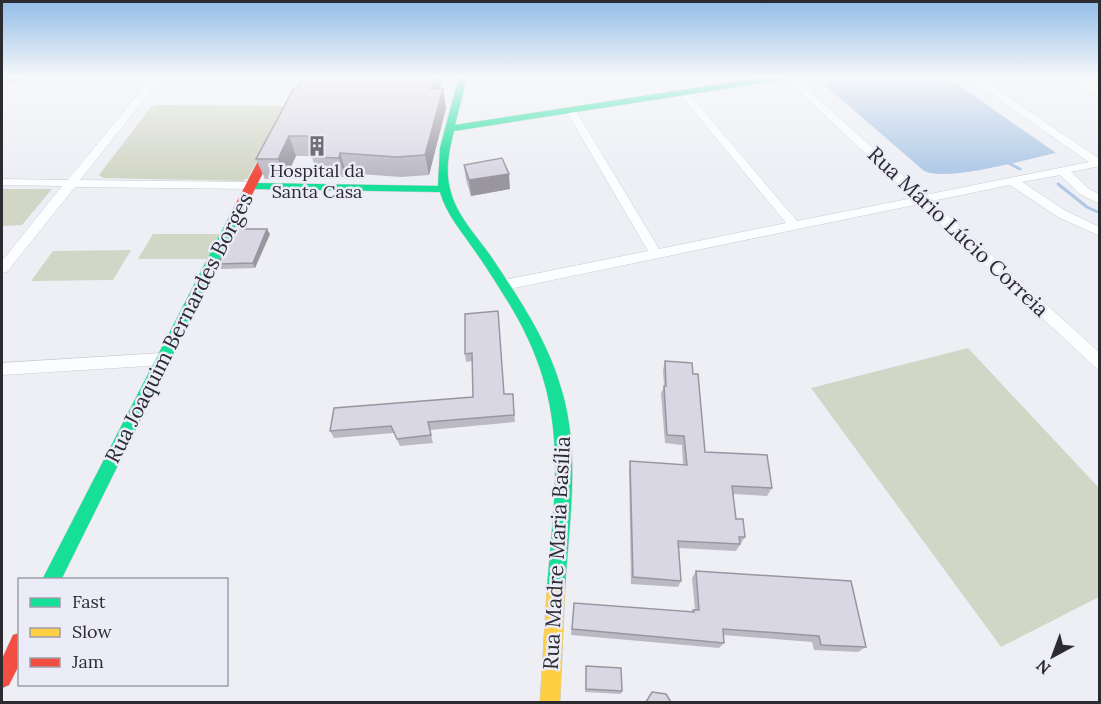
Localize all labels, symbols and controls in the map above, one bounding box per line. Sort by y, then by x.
building icon: Hospital da Santa Casa [305,134,329,158]
street label: Rua Mário Lúcio Correia [862,141,1055,323]
place label: Hospital da Santa Casa [270,159,364,203]
street label: Rua Joaquim Bernardes Borges [98,188,259,467]
street label: Rua Madre Maria Basília [537,435,576,671]
legend [18,578,228,686]
text: Fast [72,590,106,613]
text: Slow [72,620,112,643]
north arrow [1023,626,1083,686]
text: Jam [71,650,104,673]
text: N [1032,656,1054,679]

